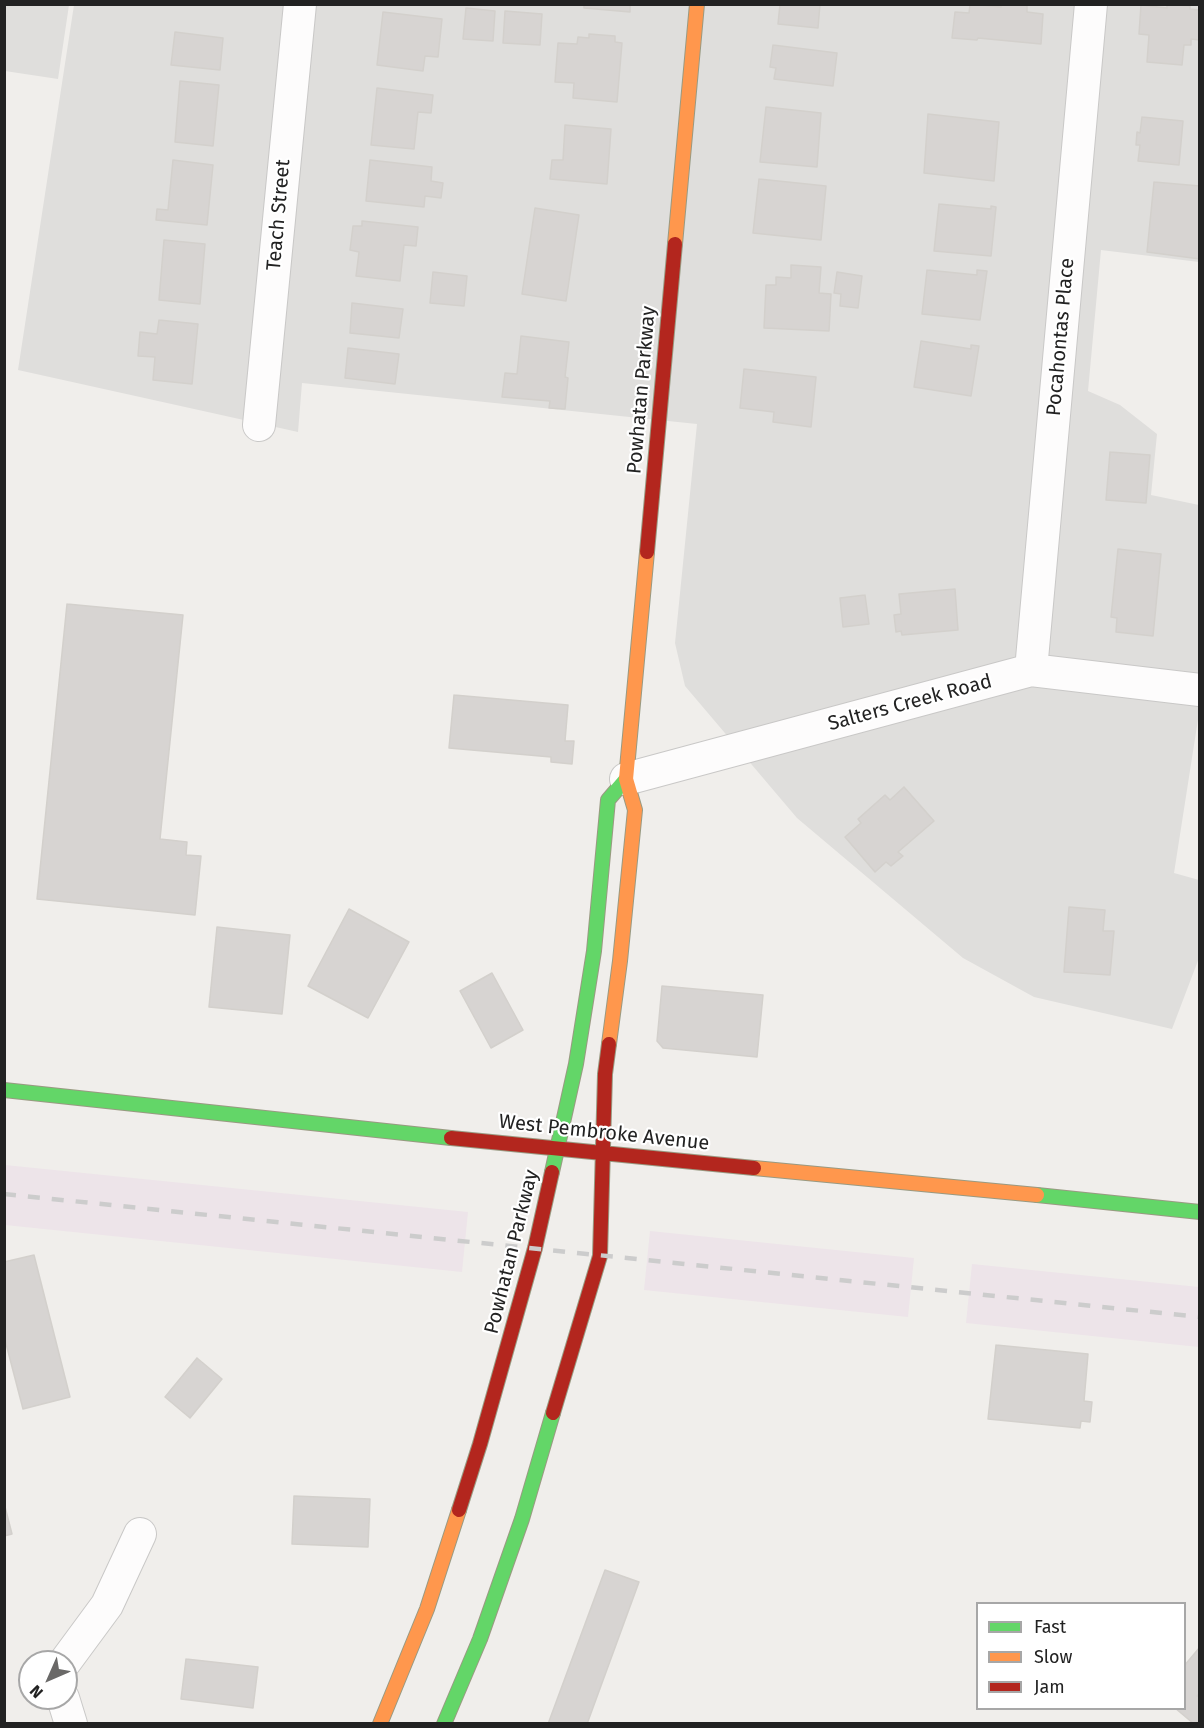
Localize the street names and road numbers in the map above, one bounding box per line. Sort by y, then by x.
street label: Teach Street [262,158,296,272]
street label: Pocahontas Place [1042,257,1080,417]
street label: Powhatan Parkway [623,305,661,475]
street label: Salters Creek Road [825,670,995,736]
street label: West Pembroke Avenue [498,1110,710,1156]
street label: Powhatan Parkway [480,1167,544,1337]

